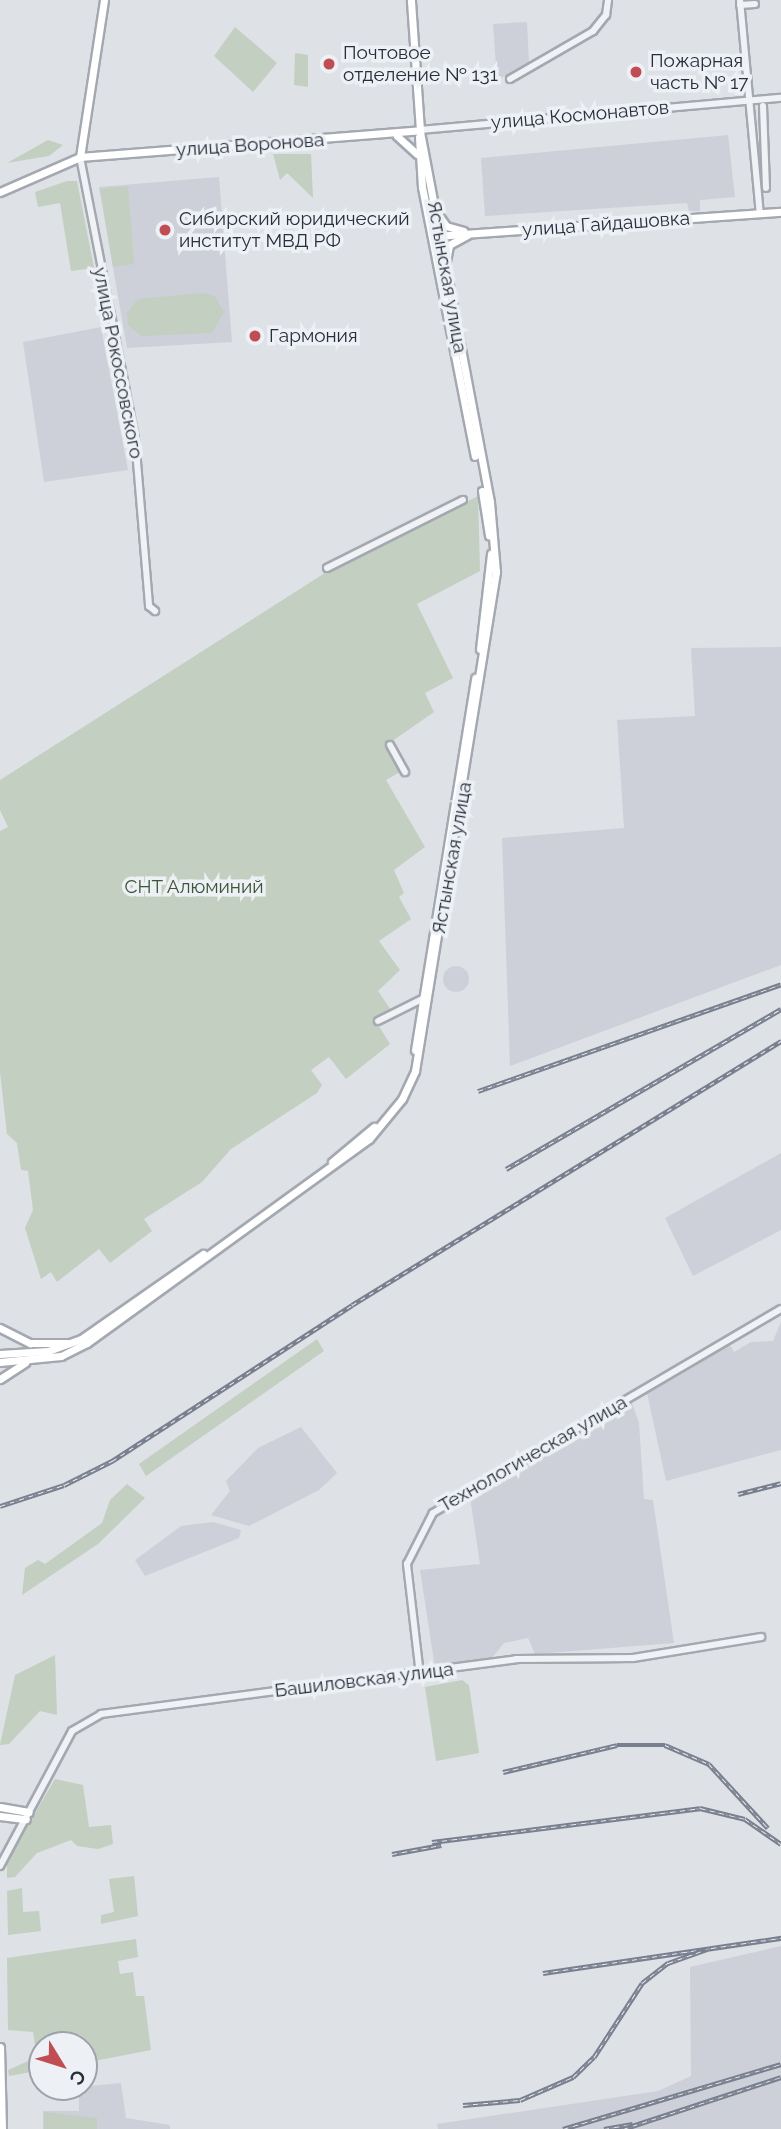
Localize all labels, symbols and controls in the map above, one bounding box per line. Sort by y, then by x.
place label: Почтовое отделение № 131 [343,42,498,86]
place label: Пожарная часть № 17 [650,50,748,94]
marker: Почтовое отделение № 131 [321,56,337,72]
marker: Пожарная часть № 17 [628,64,644,80]
street label: улица Космонавтов [490,96,670,134]
street label: улица Воронова [175,128,325,162]
street label: Ястынская улица [422,199,472,355]
street label: улица Гайдашовка [521,207,691,241]
place label: Сибирский юридический институт МВД РФ [179,208,410,252]
marker: Сибирский юридический институт МВД РФ [157,222,173,238]
street label: улица Рокоссовского [88,265,148,461]
place label: Гармония [269,325,358,347]
marker: Гармония [247,328,263,344]
street label: Ястынская улица [427,780,477,936]
park label: СНТ Алюминий [124,876,264,898]
street label: Технологическая улица [435,1391,631,1517]
street label: Башиловская улица [273,1658,455,1702]
north arrow [28,2031,98,2101]
text: С [65,2066,91,2090]

